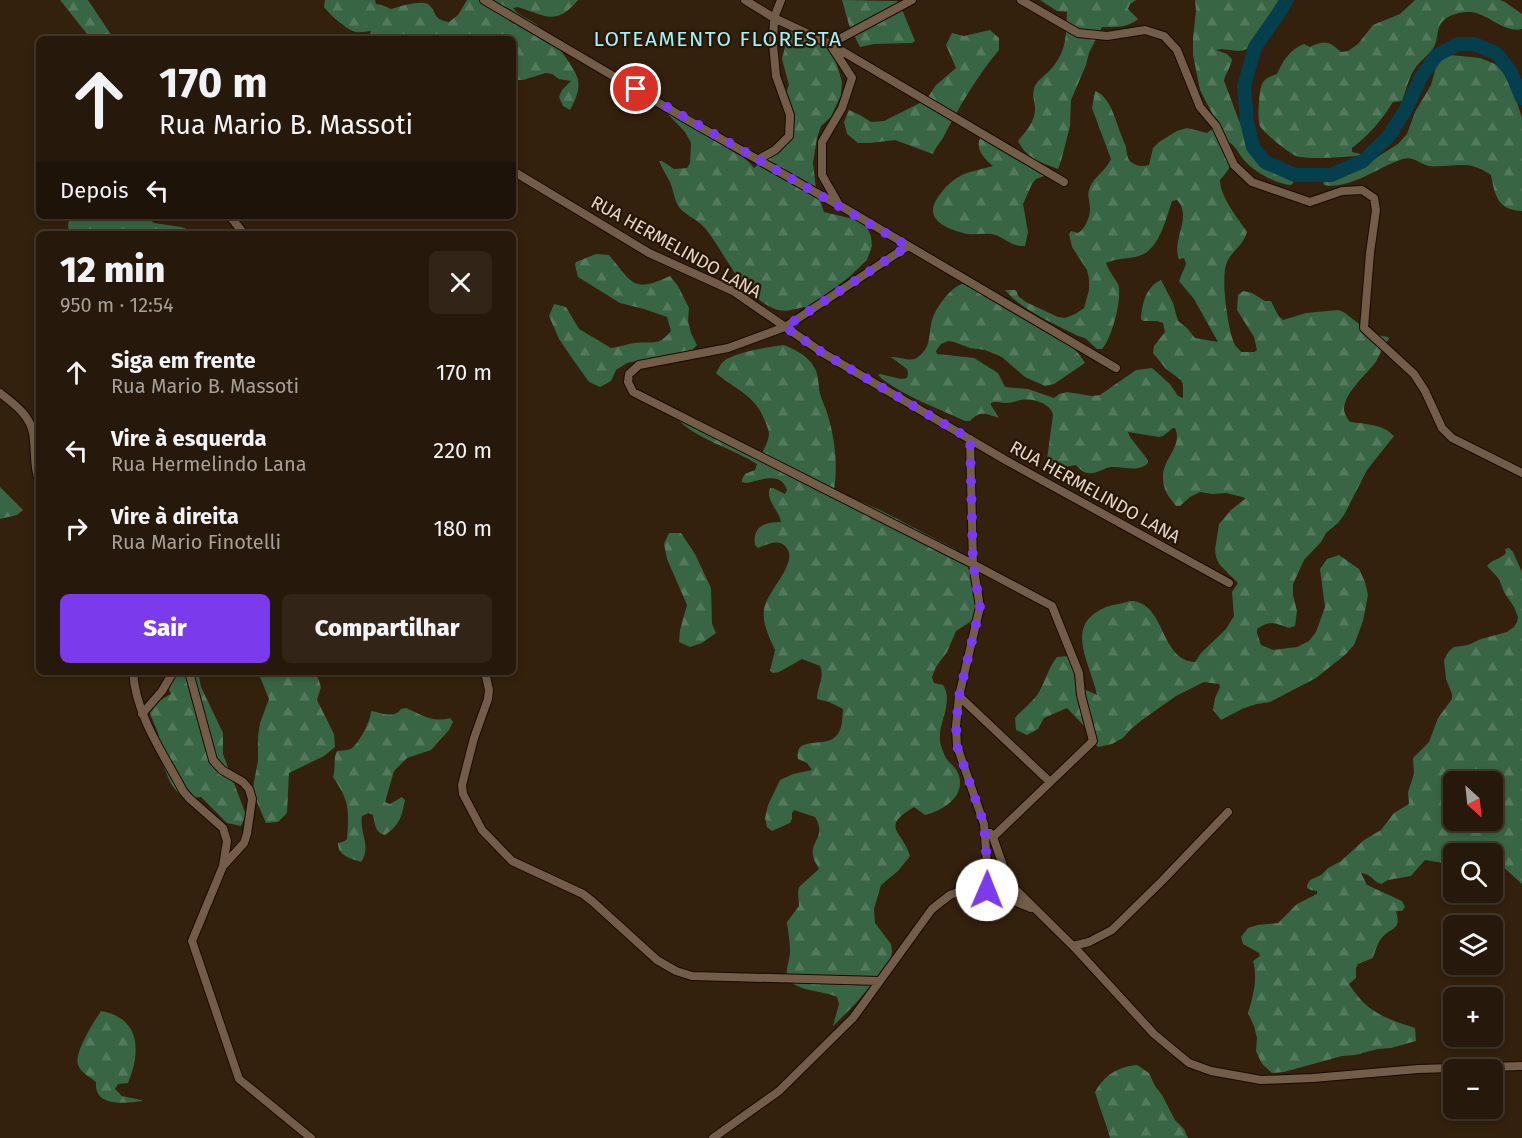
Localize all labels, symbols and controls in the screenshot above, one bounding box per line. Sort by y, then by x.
district label: LOTEAMENTO FLORESTA [594,26,842,52]
text: 170 m [159,58,268,108]
icon: ahead [60,60,138,138]
pin [610,63,661,114]
icon: arrive [619,72,652,105]
text: Rua Mario B. Massoti [159,109,413,141]
icon: left [141,174,174,207]
text: Depois [60,177,129,204]
street label: RUA HERMELINDO LANA [587,191,766,303]
text: 12 min [60,248,165,292]
button: close [429,251,492,314]
text: 950 m · 12:54 [60,293,174,317]
text: Siga em frente [111,347,256,374]
icon: ahead [60,356,93,389]
text: 170 m [436,359,492,386]
text: Rua Mario B. Massoti [111,374,299,398]
text: Vire à esquerda [111,425,267,452]
icon: left [60,434,93,467]
street label: RUA HERMELINDO LANA [1006,436,1185,548]
text: 220 m [433,437,492,464]
text: Rua Hermelindo Lana [111,452,307,476]
text: Vire à direita [111,503,239,530]
icon: right [60,512,93,545]
text: 180 m [433,515,492,542]
text: Rua Mario Finotelli [111,530,281,554]
button: Sair [60,594,270,663]
button: Compartilhar [282,594,492,663]
north arrow [1443,771,1503,831]
map controls [1443,771,1503,1119]
button: search [1443,843,1503,903]
position arrow [955,858,1019,922]
button: layers [1443,915,1503,975]
button: + [1443,987,1503,1047]
button: − [1443,1059,1503,1119]

